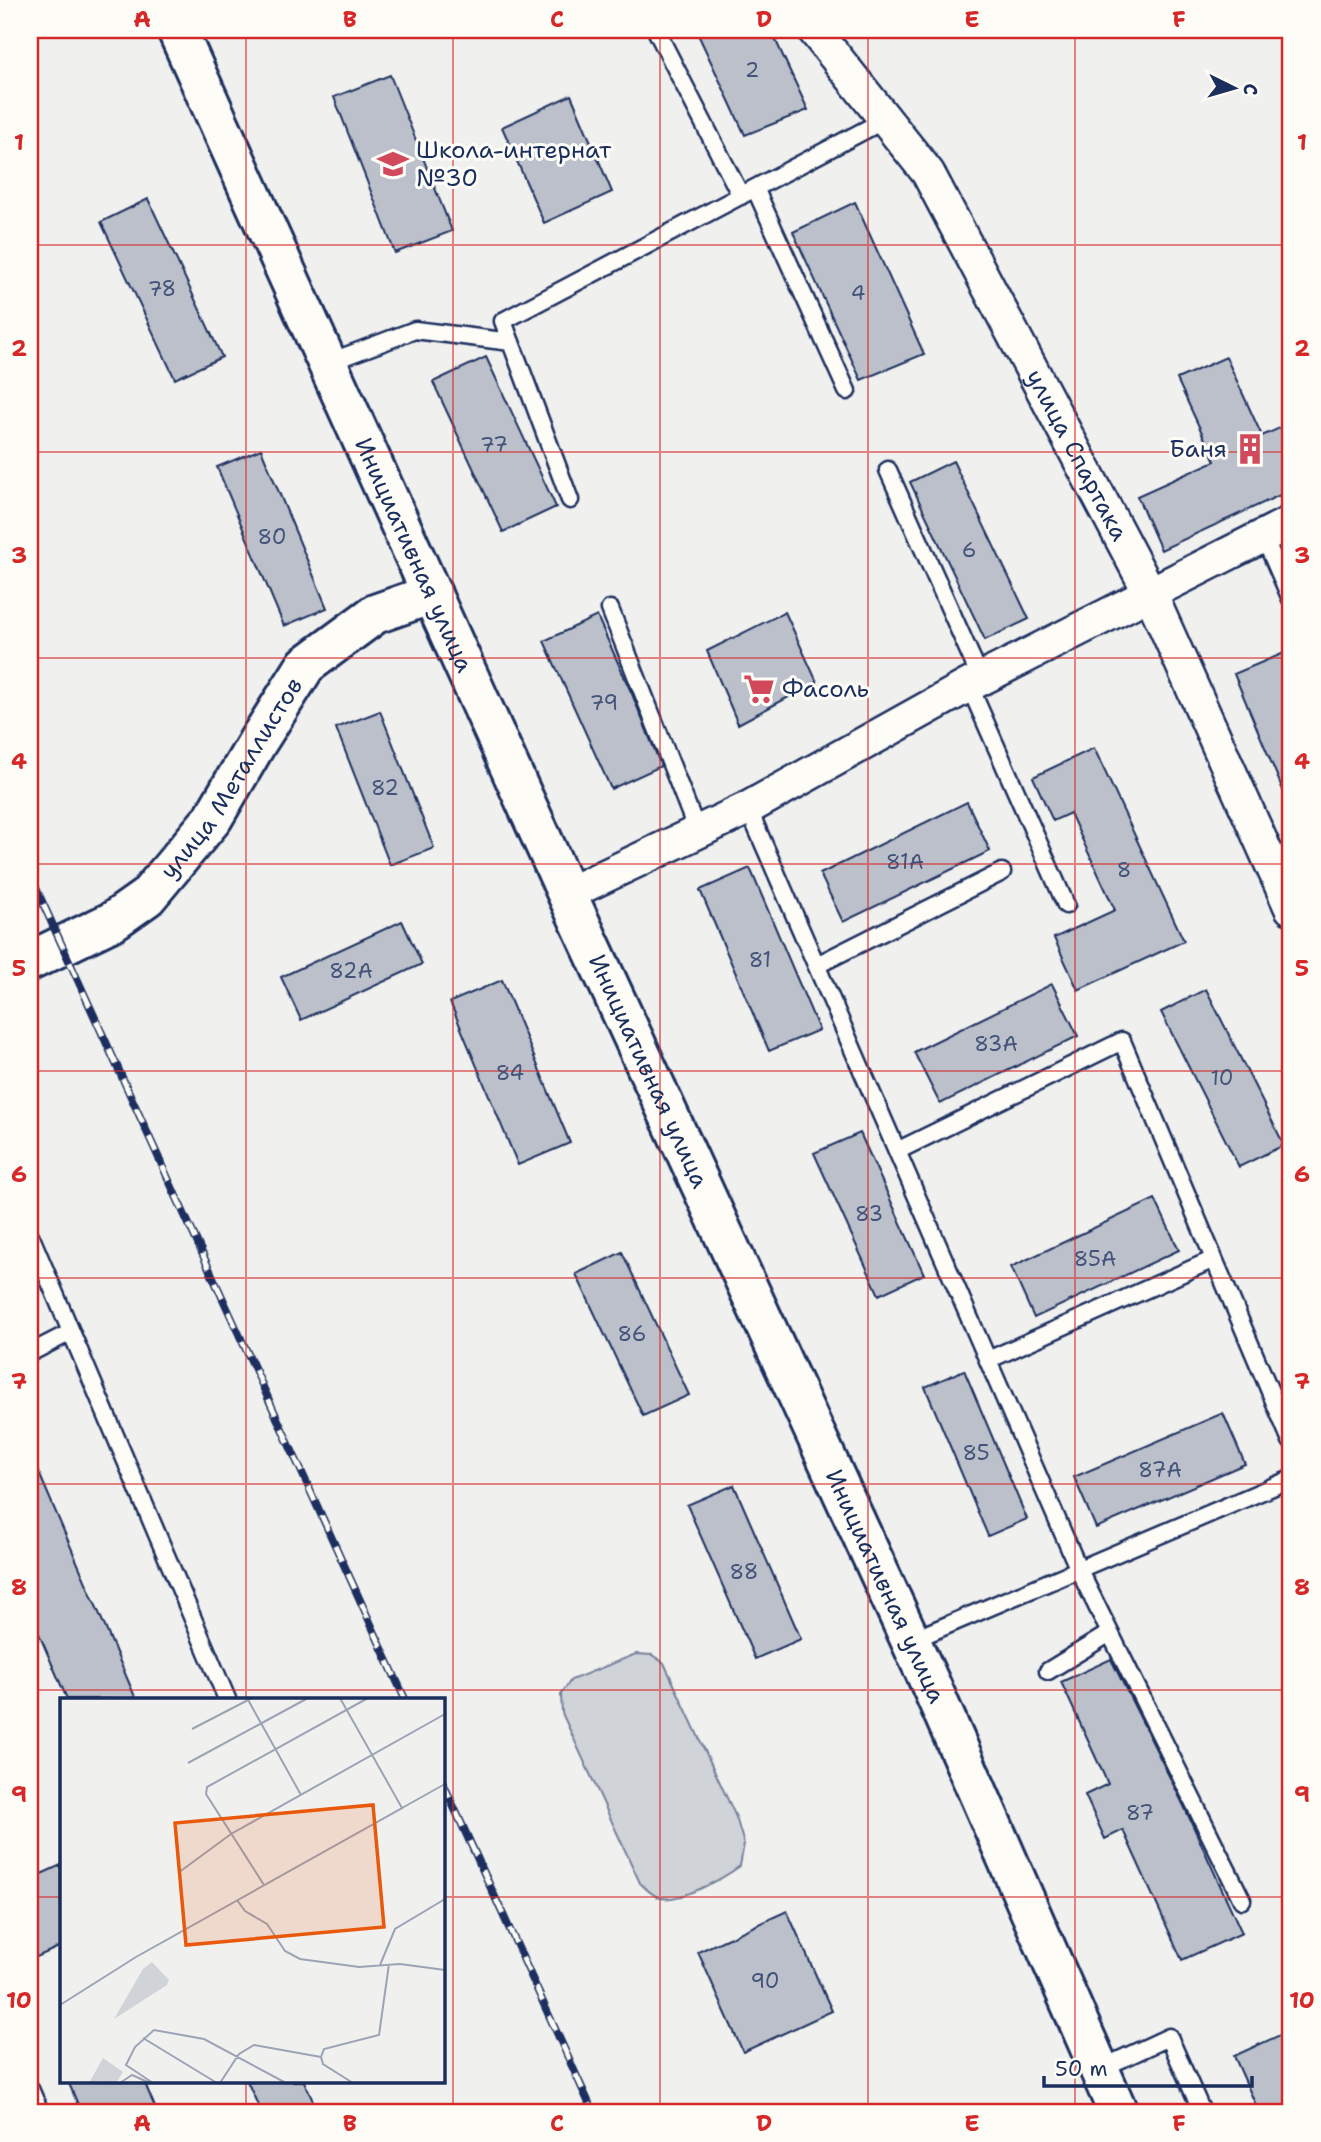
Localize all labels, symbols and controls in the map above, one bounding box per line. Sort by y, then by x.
text: A [133,4,151,34]
text: B [343,4,357,34]
text: C [550,4,564,34]
text: D [756,4,772,34]
text: E [964,4,980,34]
text: F [1172,4,1186,34]
north arrow [1198,52,1268,122]
house number: 2 [745,56,759,84]
text: С [1237,83,1263,96]
text: 1 [14,127,24,157]
text: 1 [1297,127,1307,157]
place label: Школа-интернат №30 [416,134,612,194]
school or university icon: Школа-интернат №30 [376,147,410,181]
house number: 78 [148,275,176,303]
house number: 4 [851,279,865,307]
text: 2 [11,333,27,363]
text: 2 [1294,333,1310,363]
street label: улица Спартака [1019,364,1136,546]
house number: 77 [480,431,508,459]
building icon: Баня [1233,432,1267,466]
street label: Инициативная улица [347,433,481,677]
place label: Баня [1169,433,1227,465]
house number: 80 [258,523,286,551]
house number: 6 [962,536,976,564]
text: 3 [11,540,27,570]
text: 3 [1294,540,1310,570]
street label: улица Металлистов [153,671,310,886]
supermarket icon: Фасоль [742,672,776,706]
place label: Фасоль [782,673,869,705]
house number: 79 [590,689,618,717]
text: 4 [11,746,27,776]
text: 4 [1294,746,1310,776]
house number: 82 [371,774,399,802]
house number: 81А [886,848,924,876]
house number: 8 [1117,856,1131,884]
house number: 81 [749,946,771,974]
street label: Инициативная улица [581,949,716,1193]
text: 5 [12,953,26,983]
text: 5 [1295,953,1309,983]
house number: 82А [329,957,373,985]
house number: 83А [974,1030,1018,1058]
house number: 84 [496,1059,524,1087]
house number: 10 [1211,1064,1233,1092]
text: 6 [11,1159,27,1189]
text: 6 [1294,1159,1310,1189]
house number: 83 [855,1200,883,1228]
house number: 85А [1074,1245,1116,1273]
house number: 86 [618,1320,646,1348]
text: 7 [11,1366,27,1396]
text: 7 [1294,1366,1310,1396]
house number: 85 [962,1439,990,1467]
house number: 87А [1138,1456,1182,1484]
street label: Инициативная улица [818,1464,953,1708]
house number: 88 [730,1558,758,1586]
text: 8 [11,1572,27,1602]
text: 8 [1294,1572,1310,1602]
inset map [60,1698,444,2082]
text: 9 [11,1779,27,1809]
text: 9 [1294,1779,1310,1809]
house number: 87 [1126,1799,1154,1827]
house number: 90 [750,1967,780,1995]
text: 10 [6,1985,32,2015]
text: 10 [1289,1985,1315,2015]
scale bar [1044,2044,1253,2088]
text: 50 m [1055,2055,1108,2083]
text: A [133,2108,151,2138]
text: B [343,2108,357,2138]
text: C [550,2108,564,2138]
text: D [756,2108,772,2138]
text: E [964,2108,980,2138]
text: F [1172,2108,1186,2138]

